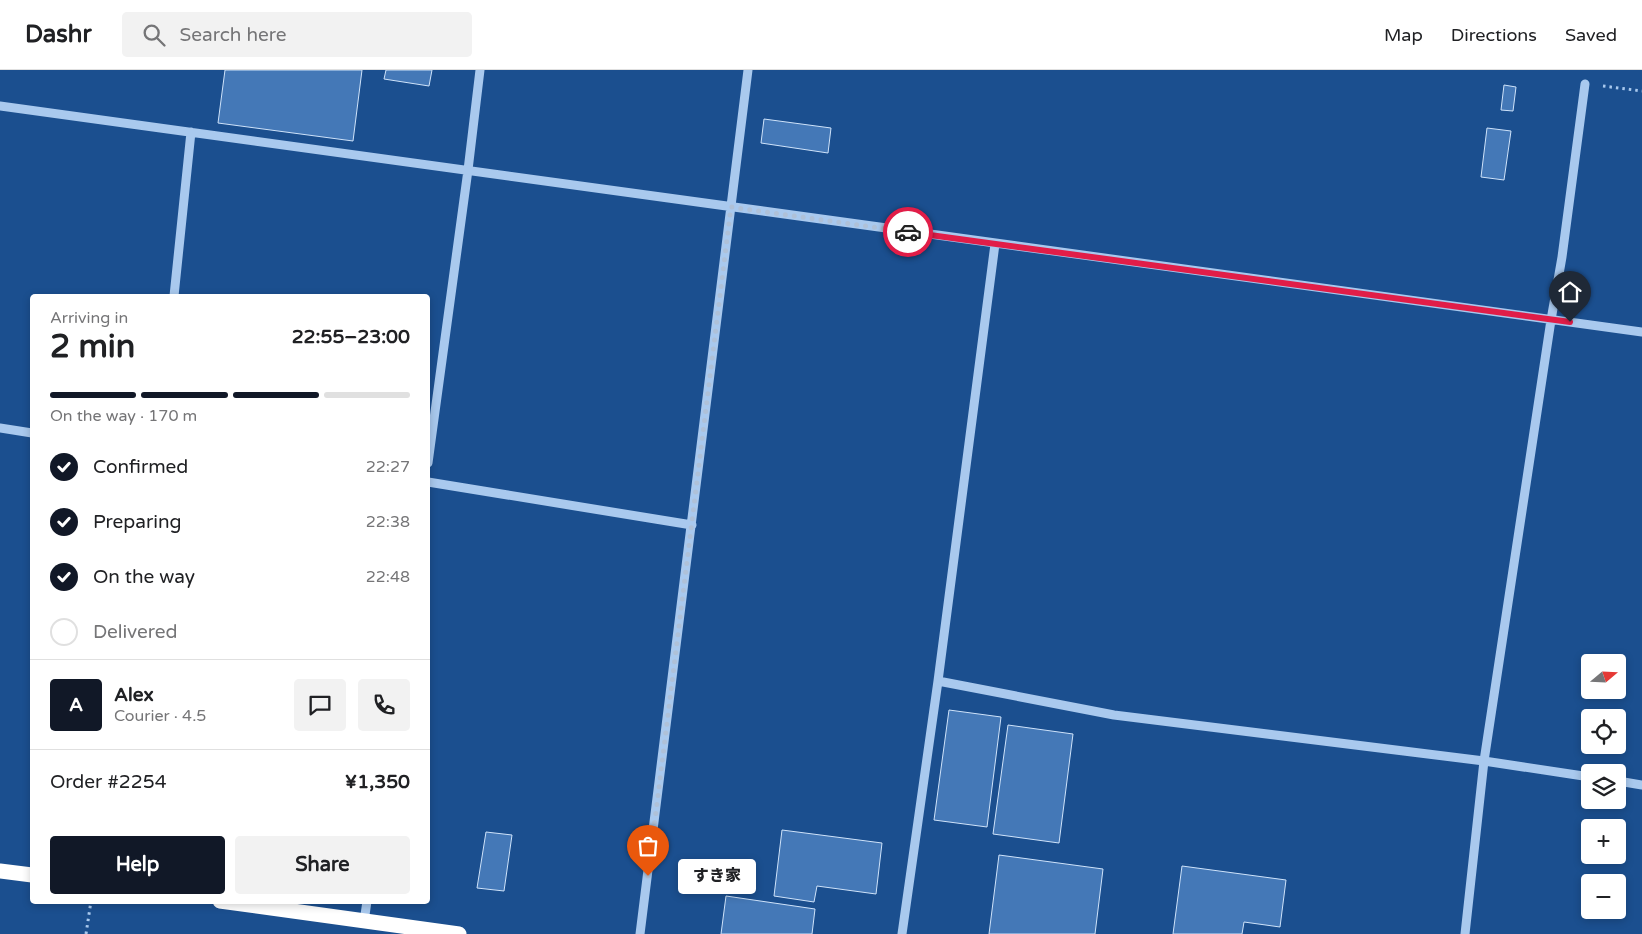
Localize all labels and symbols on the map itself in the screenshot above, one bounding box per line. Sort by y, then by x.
courier [883,207,933,257]
pin [1549,271,1591,322]
north arrow [1581,654,1626,699]
pin [627,825,669,876]
callout: すき家 [678,858,756,894]

